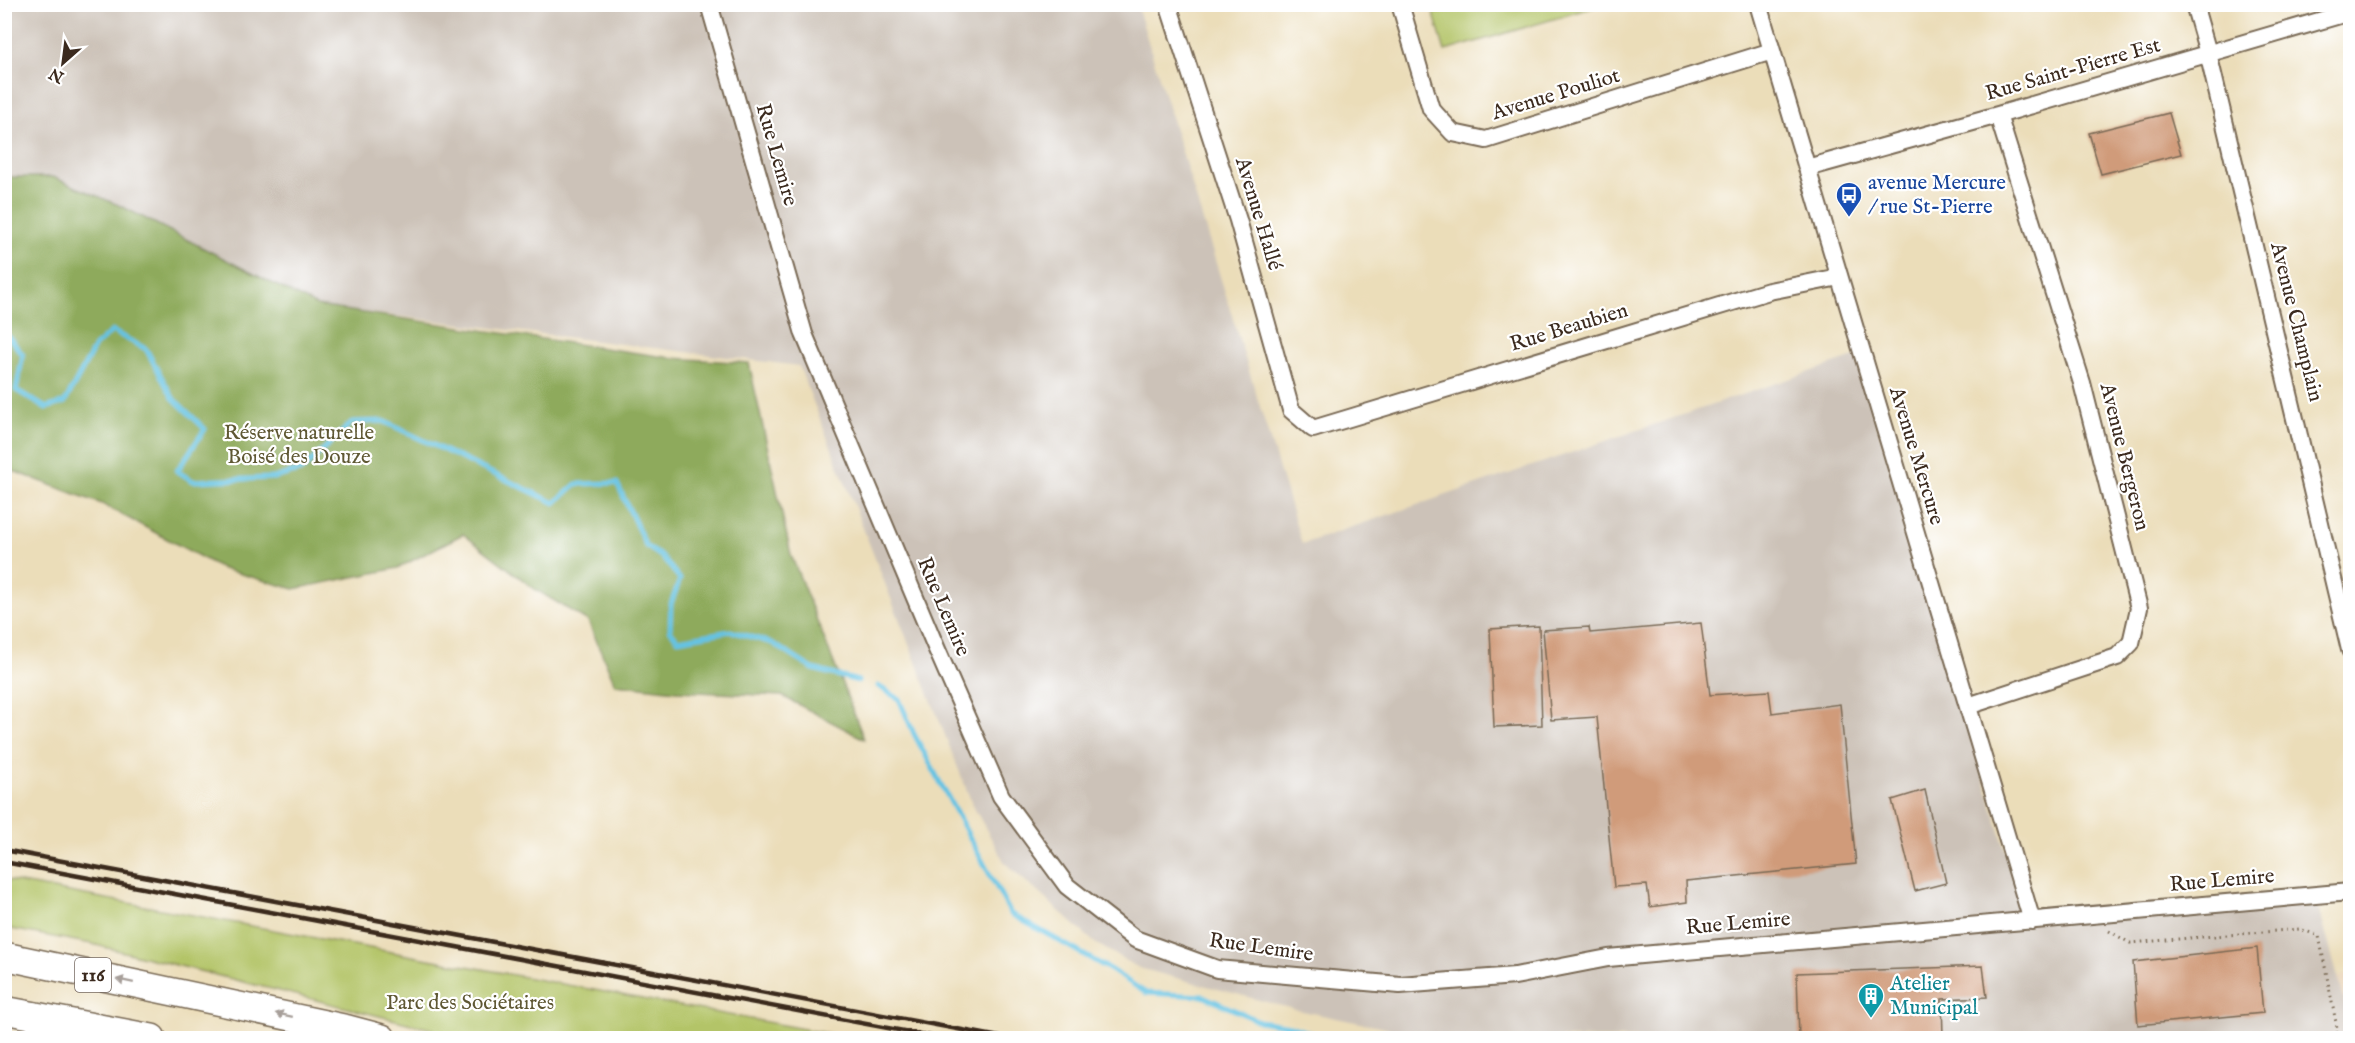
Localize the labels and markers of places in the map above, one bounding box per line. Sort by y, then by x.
place label: avenue Mercure / rue St-Pierre [1868,170,2006,221]
bus stop icon: avenue Mercure / rue St-Pierre [1834,180,1864,218]
place label: Atelier Municipal [1889,971,1978,1022]
building icon: Atelier Municipal [1856,981,1886,1019]

